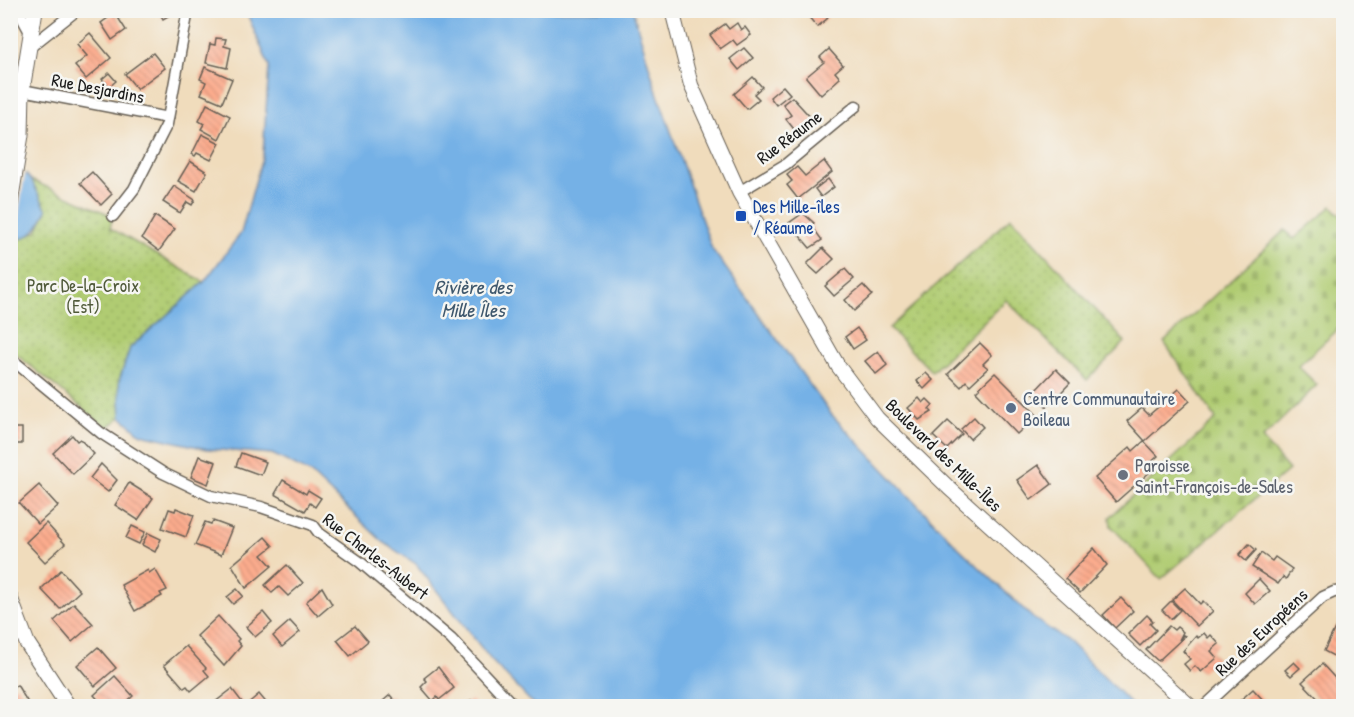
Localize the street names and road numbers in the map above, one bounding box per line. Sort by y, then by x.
street label: Rue Desjardins [50,67,146,109]
street label: Rue Réaume [751,104,827,170]
street label: Boulevard des Mille-Îles [880,393,1008,517]
street label: Rue Charles-Aubert [318,507,435,606]
street label: Rue des Européens [1209,582,1313,682]

